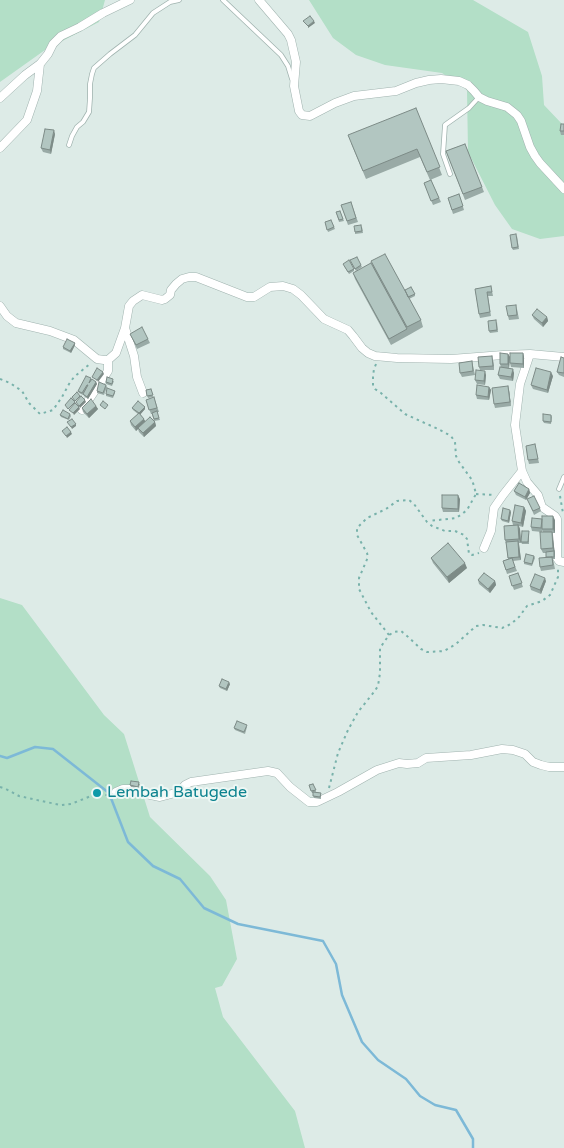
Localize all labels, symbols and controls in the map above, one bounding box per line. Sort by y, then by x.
place label: Lembah Batugede [107,783,247,803]
marker: Lembah Batugede [91,787,103,799]

